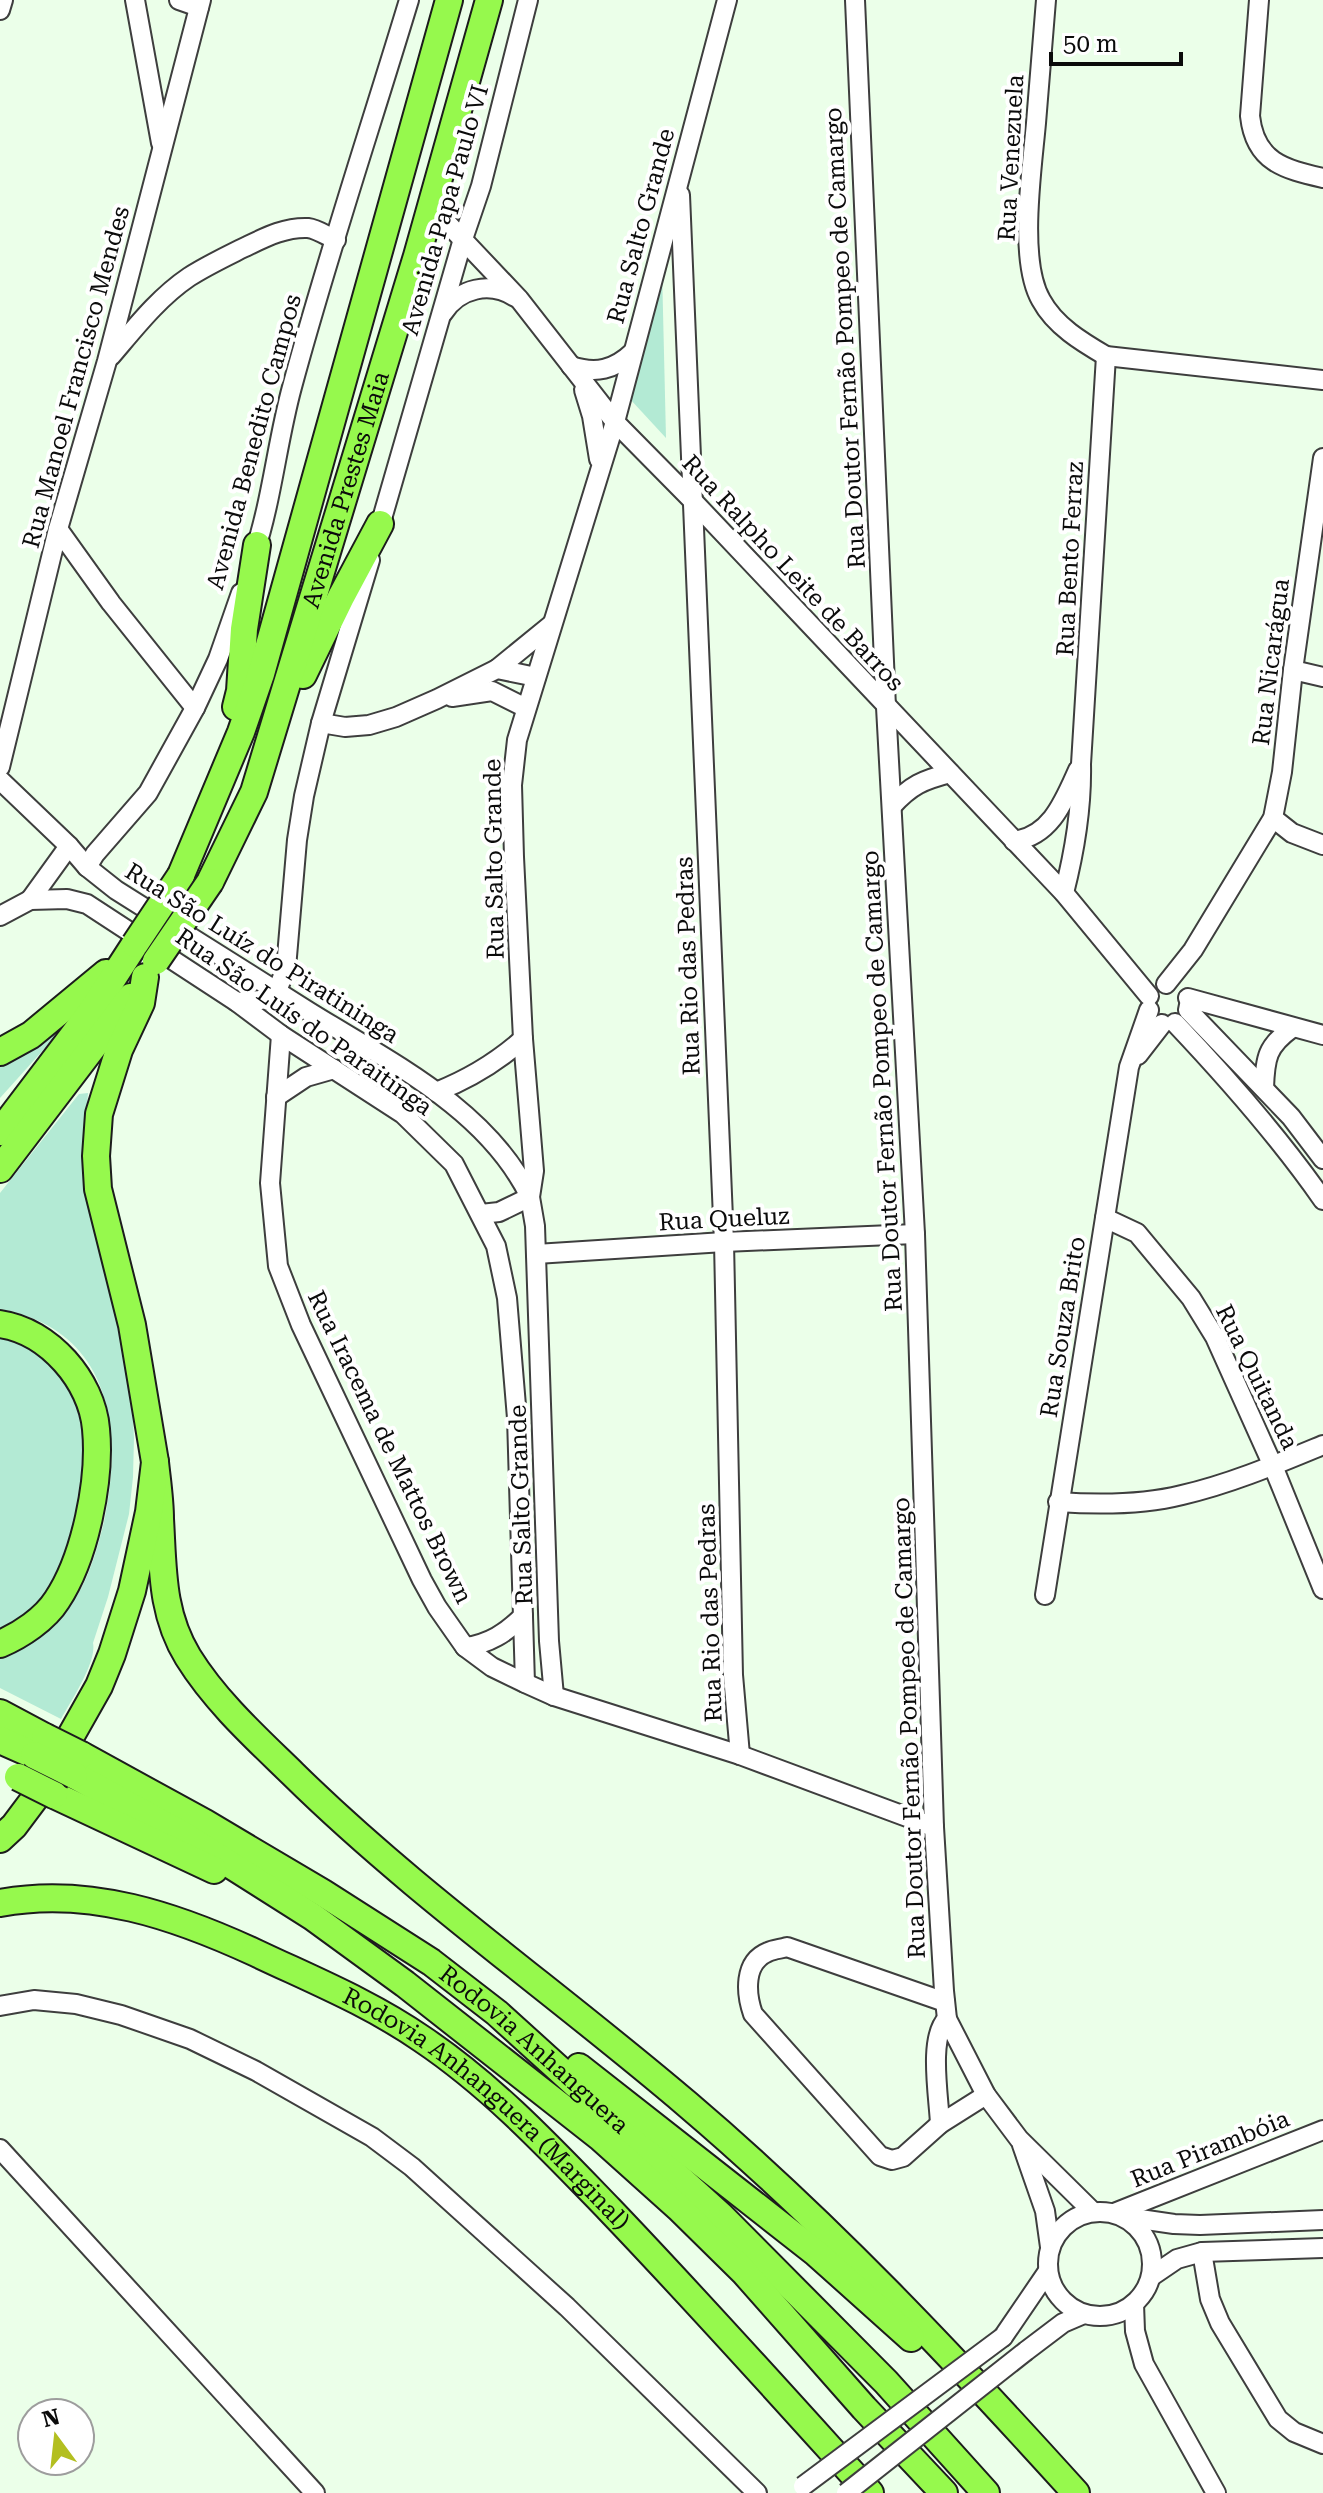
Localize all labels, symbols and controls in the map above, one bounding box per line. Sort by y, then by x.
scale bar [1051,16,1181,66]
text: 50 m [1063,30,1118,58]
street label: Rua Venezuela [993,74,1029,242]
street label: Avenida Papa Paulo VI [396,82,494,338]
street label: Rua Doutor Fernão Pompeo de Camargo [819,107,871,569]
street label: Rua Salto Grande [601,125,681,327]
street label: Rua Manoel Francisco Mendes [17,203,135,551]
street label: Avenida Benedito Campos [201,291,307,593]
street label: Avenida Prestes Maia [297,368,395,611]
street label: Rua Ralpho Leite de Barros [676,449,910,697]
street label: Rua Bento Ferraz [1051,461,1089,657]
street label: Rua Nicarágua [1247,577,1295,747]
street label: Rua Salto Grande [478,758,510,960]
street label: Rua Doutor Fernão Pompeo de Camargo [856,850,908,1312]
street label: Rua Rio das Pedras [670,856,706,1076]
street label: Rua São Luíz do Piratininga [120,857,404,1049]
street label: Rua São Luís do Paraitinga [170,923,438,1121]
street label: Rua Queluz [658,1202,790,1236]
street label: Rua Souza Brito [1035,1235,1091,1419]
street label: Rua Iracema de Mattos Brown [302,1286,478,1608]
street label: Rua Quitanda [1210,1300,1304,1454]
street label: Rua Salto Grande [504,1404,538,1606]
street label: Rua Doutor Fernão Pompeo de Camargo [887,1497,931,1959]
street label: Rua Rio das Pedras [692,1503,728,1723]
street label: Rodovia Anhanguera [434,1960,634,2139]
street label: Rodovia Anhanguera (Marginal) [338,1982,635,2236]
street label: Rua Pirambóia [1127,2104,1293,2194]
north arrow [16,2397,96,2477]
text: N [40,2404,62,2432]

